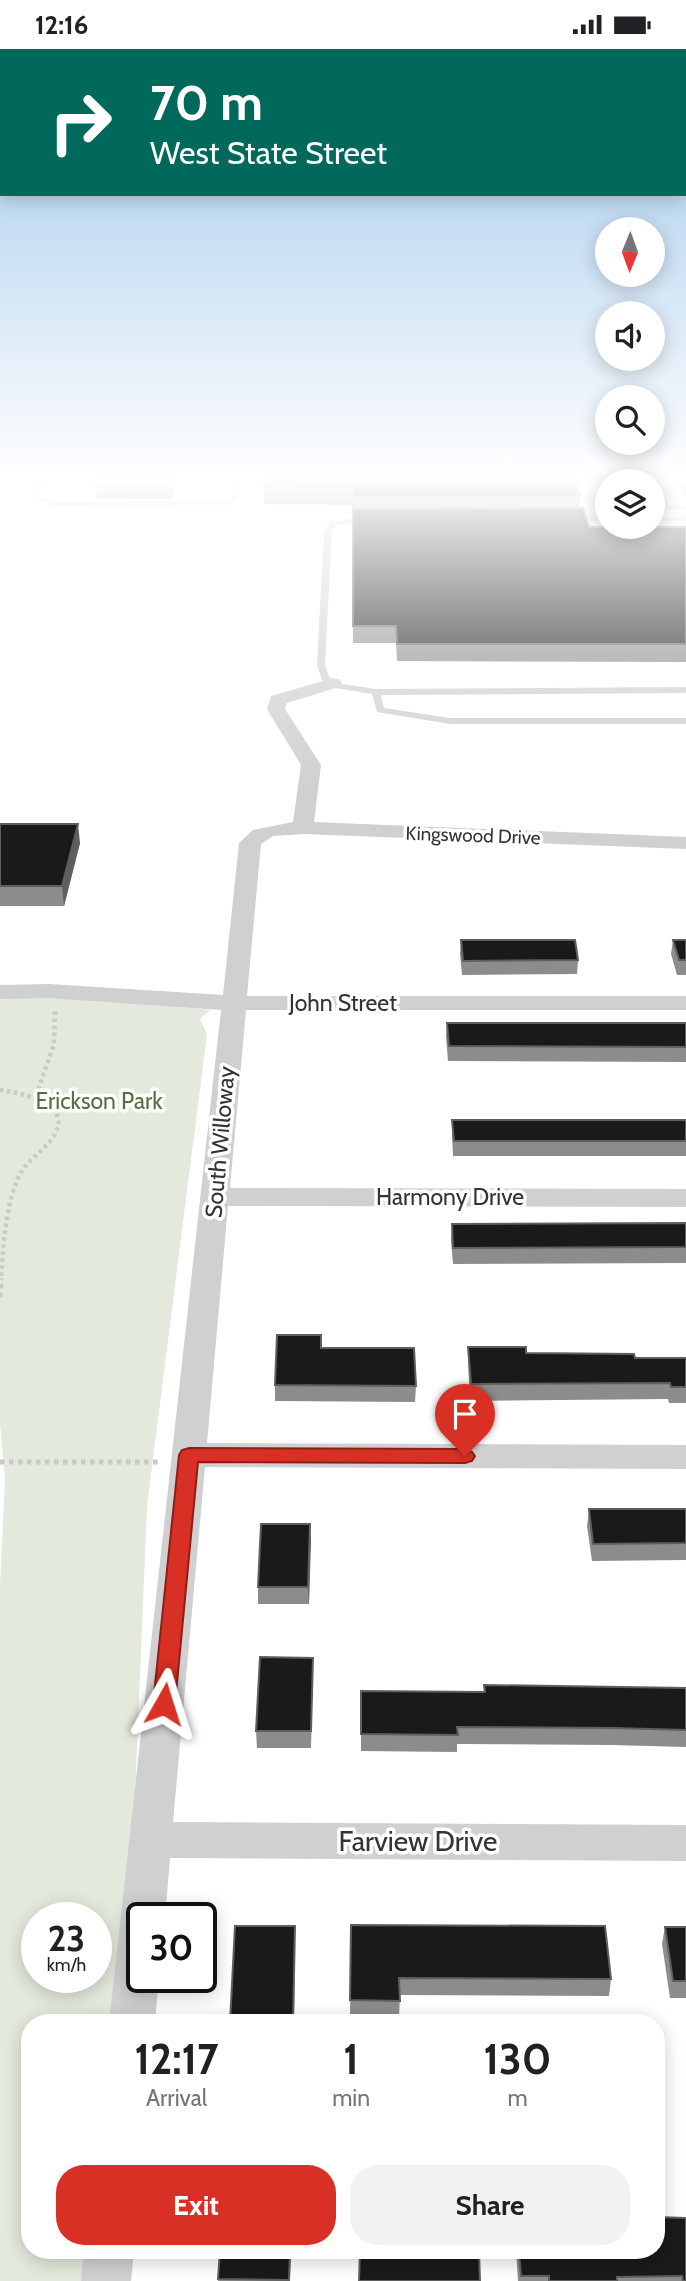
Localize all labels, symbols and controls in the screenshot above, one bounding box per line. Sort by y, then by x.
text: 12:16 [35,9,88,41]
text: 70 m [150,73,263,132]
icon: right [35,77,126,168]
text: West State Street [150,133,387,172]
north arrow [595,217,665,287]
map controls [595,217,665,539]
button: sound [595,301,665,371]
button: search [595,385,665,455]
button: layers [595,469,665,539]
street label: Kingswood Drive [405,822,541,849]
street label: John Street [288,989,397,1017]
street label: South Willoway [199,1065,241,1219]
park label: Erickson Park [35,1087,163,1115]
street label: Harmony Drive [376,1183,524,1211]
pin [435,1384,495,1456]
icon: arrive [446,1395,484,1433]
position arrow [127,1667,201,1741]
street label: Farview Drive [339,1824,497,1858]
speed limit sign: 30 [126,1902,217,1993]
text: 23 [48,1917,85,1960]
text: km/h [47,1954,86,1976]
text: 12:17 [135,2033,219,2085]
text: 1 [343,2033,359,2085]
text: 130 [484,2033,551,2085]
text: Arrival [146,2084,207,2112]
text: min [332,2084,370,2112]
text: m [507,2084,528,2112]
button: Exit [56,2165,336,2245]
button: Share [350,2165,630,2245]

